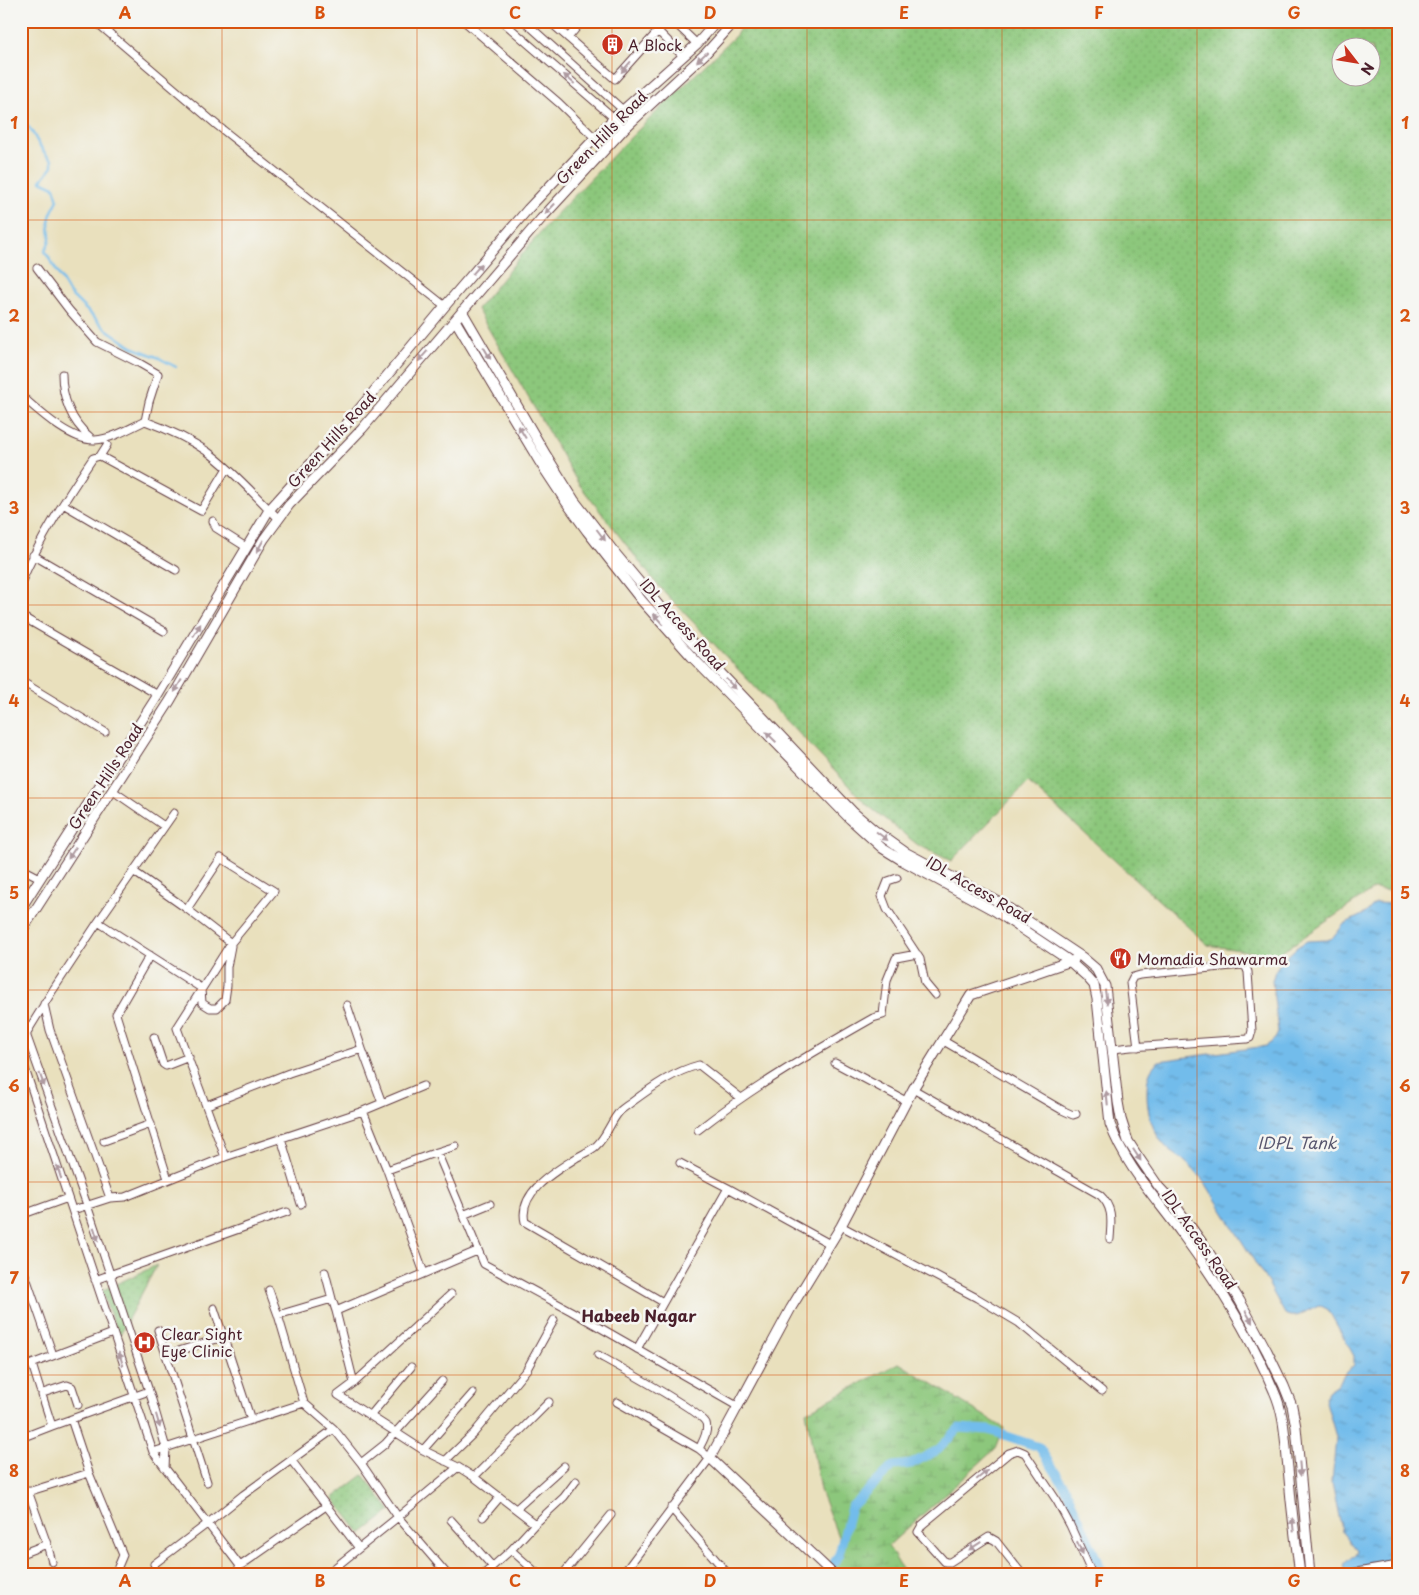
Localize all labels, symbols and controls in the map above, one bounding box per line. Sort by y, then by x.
text: A [119,0,132,24]
text: B [315,0,326,24]
text: C [509,0,521,24]
text: D [704,0,716,24]
text: E [899,0,909,24]
text: F [1094,0,1104,24]
text: G [1287,0,1301,24]
building icon: A Block [600,32,624,56]
place label: A Block [628,33,683,56]
north arrow [1332,38,1382,88]
one-way arrow [696,51,708,63]
text: N [1356,59,1379,79]
one-way arrow [620,60,632,72]
one-way arrow [563,73,575,85]
street label: Green Hills Road [550,85,652,189]
text: 1 [10,110,18,134]
text: 1 [1401,110,1409,134]
one-way arrow [544,203,556,215]
one-way arrow [471,262,482,275]
text: 2 [8,303,20,327]
text: 2 [1399,303,1411,327]
one-way arrow [483,346,491,361]
one-way arrow [417,350,428,363]
street label: Green Hills Road [281,386,381,492]
one-way arrow [517,425,526,438]
text: 3 [9,495,19,519]
text: 3 [1400,495,1410,519]
one-way arrow [596,528,606,542]
one-way arrow [256,540,265,553]
street label: IDL Access Road [635,573,731,675]
one-way arrow [653,613,664,626]
one-way arrow [192,623,201,636]
one-way arrow [725,677,737,689]
one-way arrow [174,680,183,693]
text: 4 [9,688,20,712]
text: 4 [1400,688,1411,712]
street label: Green Hills Road [62,718,148,834]
one-way arrow [765,731,777,743]
one-way arrow [875,831,889,841]
one-way arrow [67,846,77,860]
street label: IDL Access Road [922,850,1036,928]
text: 5 [9,880,19,904]
text: 5 [1400,880,1410,904]
restaurant icon: Momadia Shawarma [1109,946,1133,970]
place label: Momadia Shawarma [1137,947,1288,970]
one-way arrow [1103,990,1111,1006]
text: 6 [8,1073,20,1097]
one-way arrow [39,1073,47,1088]
text: 6 [1399,1073,1411,1097]
one-way arrow [1103,1089,1111,1105]
water label: IDPL Tank [1257,1130,1338,1154]
one-way arrow [1132,1148,1142,1162]
one-way arrow [55,1164,62,1179]
street label: IDL Access Road [1157,1184,1243,1294]
one-way arrow [93,1226,100,1241]
text: 7 [9,1265,19,1289]
text: 7 [1400,1265,1410,1289]
district label: Habeeb Nagar [581,1303,697,1327]
one-way arrow [1245,1310,1253,1325]
place label: Clear Sight Eye Clinic [161,1322,242,1362]
hospital icon: Clear Sight Eye Clinic [133,1330,157,1354]
one-way arrow [117,1351,125,1366]
one-way arrow [154,1413,162,1429]
text: 8 [9,1458,19,1482]
text: 8 [1400,1458,1410,1482]
one-way arrow [1297,1461,1305,1477]
one-way arrow [975,1470,988,1481]
one-way arrow [1289,1517,1297,1533]
one-way arrow [968,1541,982,1550]
one-way arrow [1077,1541,1085,1555]
text: A [119,1568,132,1592]
text: B [315,1568,326,1592]
text: C [509,1568,521,1592]
text: D [704,1568,716,1592]
text: E [899,1568,909,1592]
text: F [1094,1568,1104,1592]
text: G [1287,1568,1301,1592]

